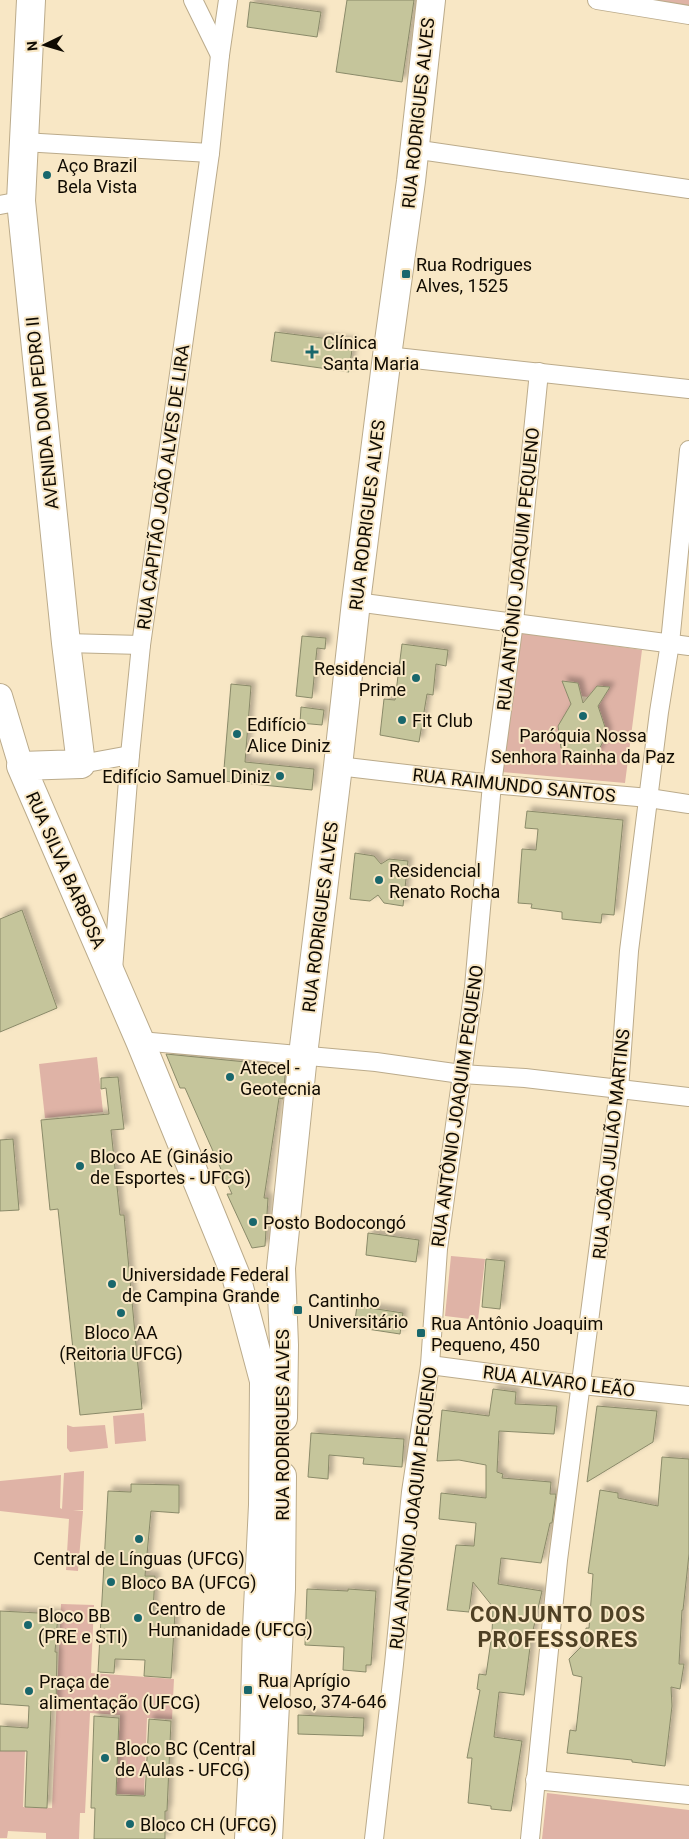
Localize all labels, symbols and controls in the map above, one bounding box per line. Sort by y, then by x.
street label: RUA RODRIGUES ALVES [398,16,438,209]
north arrow [20,20,70,70]
text: N [24,41,40,52]
place label: Aço Brazil Bela Vista [57,155,137,197]
marker: Aço Brazil Bela Vista [41,169,53,181]
place label: Rua Rodrigues Alves, 1525 [416,254,532,296]
marker: Rua Rodrigues Alves, 1525 [400,268,412,280]
street label: AVENIDA DOM PEDRO II [21,316,63,510]
place label: Clínica Santa Maria [323,332,419,374]
street label: RUA CAPITÃO JOÃO ALVES DE LIRA [133,343,193,631]
marker: Clínica Santa Maria [305,345,319,359]
street label: RUA RODRIGUES ALVES [345,418,389,611]
street label: RUA ANTÔNIO JOAQUIM PEQUENO [493,426,543,712]
place label: Residencial Prime [314,658,406,700]
marker: Residencial Prime [410,672,422,684]
place label: Fit Club [412,710,473,731]
marker: Paróquia Nossa Senhora Rainha da Paz [577,710,589,722]
place label: Edifício Alice Diniz [247,714,330,756]
marker: Fit Club [396,714,408,726]
place label: Paróquia Nossa Senhora Rainha da Paz [491,725,675,767]
marker: Edifício Alice Diniz [231,728,243,740]
street label: RUA RAIMUNDO SANTOS [411,764,617,806]
place label: Edifício Samuel Diniz [102,766,270,787]
marker: Edifício Samuel Diniz [274,770,286,782]
street label: RUA SILVA BARBOSA [22,788,110,952]
street label: RUA RODRIGUES ALVES [298,820,342,1013]
place label: Residencial Renato Rocha [389,860,500,902]
marker: Residencial Renato Rocha [373,874,385,886]
street label: RUA ANTÔNIO JOAQUIM PEQUENO [427,964,487,1248]
street label: RUA JOÃO JULIÃO MARTINS [588,1028,634,1260]
place label: Atecel - Geotecnia [240,1057,321,1099]
marker: Atecel - Geotecnia [224,1071,236,1083]
place label: Bloco AE (Ginásio de Esportes - UFCG) [90,1146,251,1189]
marker: Bloco AE (Ginásio de Esportes - UFCG) [74,1160,86,1172]
place label: Posto Bodocongó [263,1212,406,1233]
marker: Posto Bodocongó [247,1216,259,1228]
place label: Universidade Federal de Campina Grande [122,1264,289,1306]
marker: Universidade Federal de Campina Grande [106,1278,118,1290]
place label: Cantinho Universitário [308,1290,408,1332]
marker: Cantinho Universitário [292,1304,304,1316]
marker: Bloco AA (Reitoria UFCG) [115,1307,127,1319]
place label: Rua Antônio Joaquim Pequeno, 450 [431,1313,603,1355]
place label: Bloco AA (Reitoria UFCG) [59,1322,183,1365]
marker: Rua Antônio Joaquim Pequeno, 450 [415,1327,427,1339]
street label: RUA RODRIGUES ALVES [272,1329,293,1521]
street label: RUA ALVARO LEÃO [482,1361,636,1401]
street label: RUA ANTÔNIO JOAQUIM PEQUENO [385,1365,441,1651]
marker: Central de Línguas (UFCG) [133,1533,145,1545]
place label: Central de Línguas (UFCG) [33,1548,245,1570]
place label: Bloco BA (UFCG) [121,1572,256,1594]
marker: Bloco BA (UFCG) [105,1576,117,1588]
place label: Centro de Humanidade (UFCG) [148,1598,313,1641]
district label: CONJUNTO DOS PROFESSORES [470,1602,646,1652]
place label: Bloco BB (PRE e STI) [38,1605,128,1648]
marker: Centro de Humanidade (UFCG) [132,1612,144,1624]
marker: Bloco BB (PRE e STI) [22,1619,34,1631]
place label: Rua Aprígio Veloso, 374-646 [258,1670,387,1712]
place label: Praça de alimentação (UFCG) [39,1671,200,1714]
marker: Rua Aprígio Veloso, 374-646 [242,1684,254,1696]
marker: Praça de alimentação (UFCG) [23,1685,35,1697]
place label: Bloco BC (Central de Aulas - UFCG) [115,1738,256,1781]
marker: Bloco BC (Central de Aulas - UFCG) [99,1752,111,1764]
place label: Bloco CH (UFCG) [140,1814,277,1836]
marker: Bloco CH (UFCG) [124,1818,136,1830]

